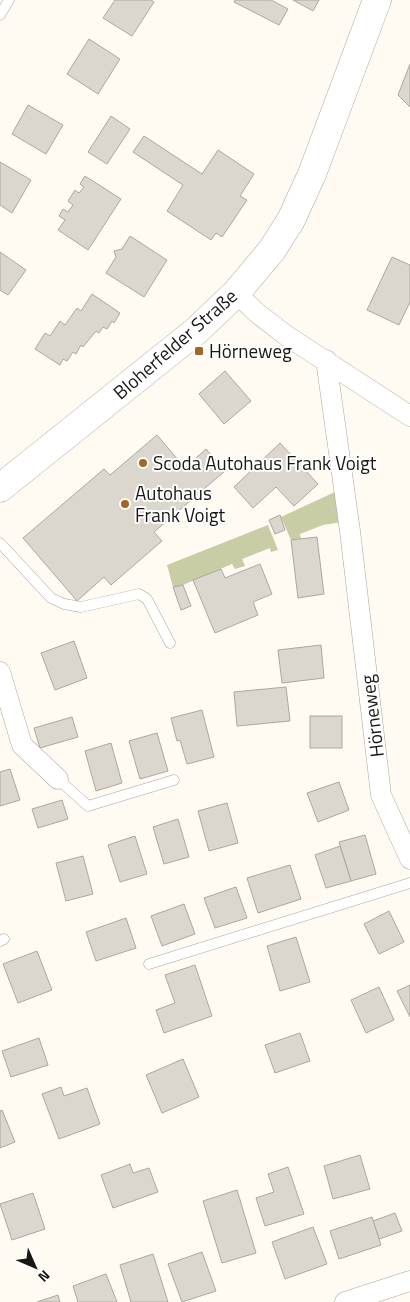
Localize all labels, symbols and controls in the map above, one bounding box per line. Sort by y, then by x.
street label: Bloherfelder Straße [106,281,243,406]
place label: Hörneweg [209,336,292,365]
marker: Hörneweg [193,345,205,357]
place label: Scoda Autohaus Frank Voigt [153,448,377,477]
marker: Scoda Autohaus Frank Voigt [137,457,149,469]
place label: Autohaus Frank Voigt [135,478,226,529]
marker: Autohaus Frank Voigt [119,498,131,510]
street label: Hörneweg [352,673,391,759]
north arrow [10,1242,60,1292]
text: N [34,1266,55,1287]

